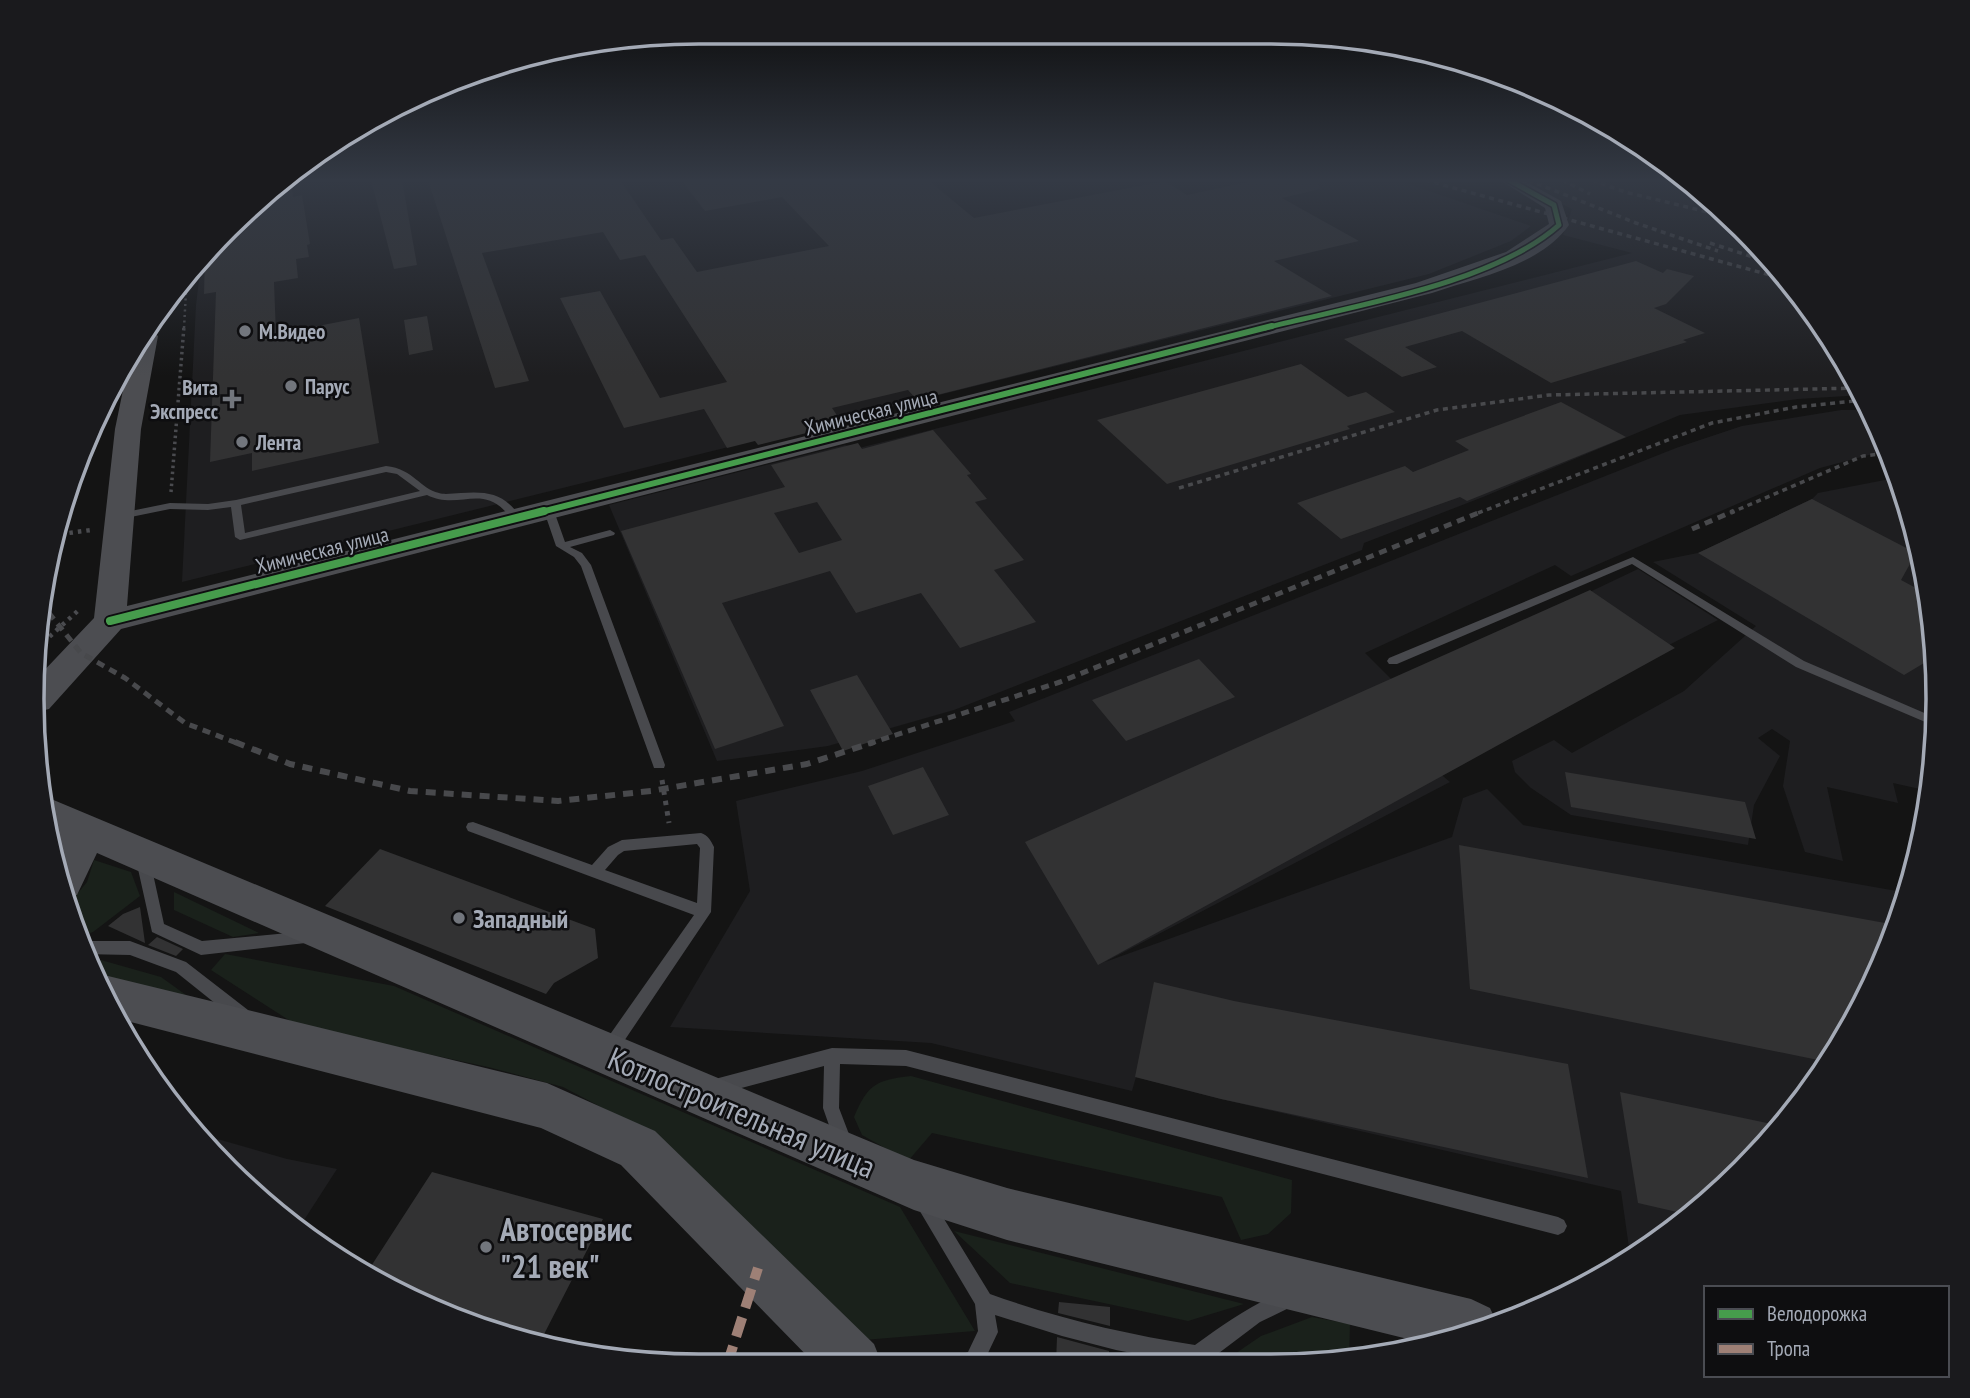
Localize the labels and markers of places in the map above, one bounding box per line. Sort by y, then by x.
place label: М.Видео [259,318,325,345]
marker: М.Видео [237,323,253,339]
place label: Парус [305,373,350,400]
place label: Вита Экспресс [150,374,219,425]
marker: Парус [283,378,299,394]
marker: Вита Экспресс [224,391,240,407]
place label: Лента [255,429,301,456]
marker: Лента [234,434,250,450]
place label: Западный [473,902,568,935]
marker: Западный [451,910,467,926]
place label: Автосервис "21 век" [499,1208,632,1287]
marker: Автосервис "21 век" [478,1239,494,1255]

